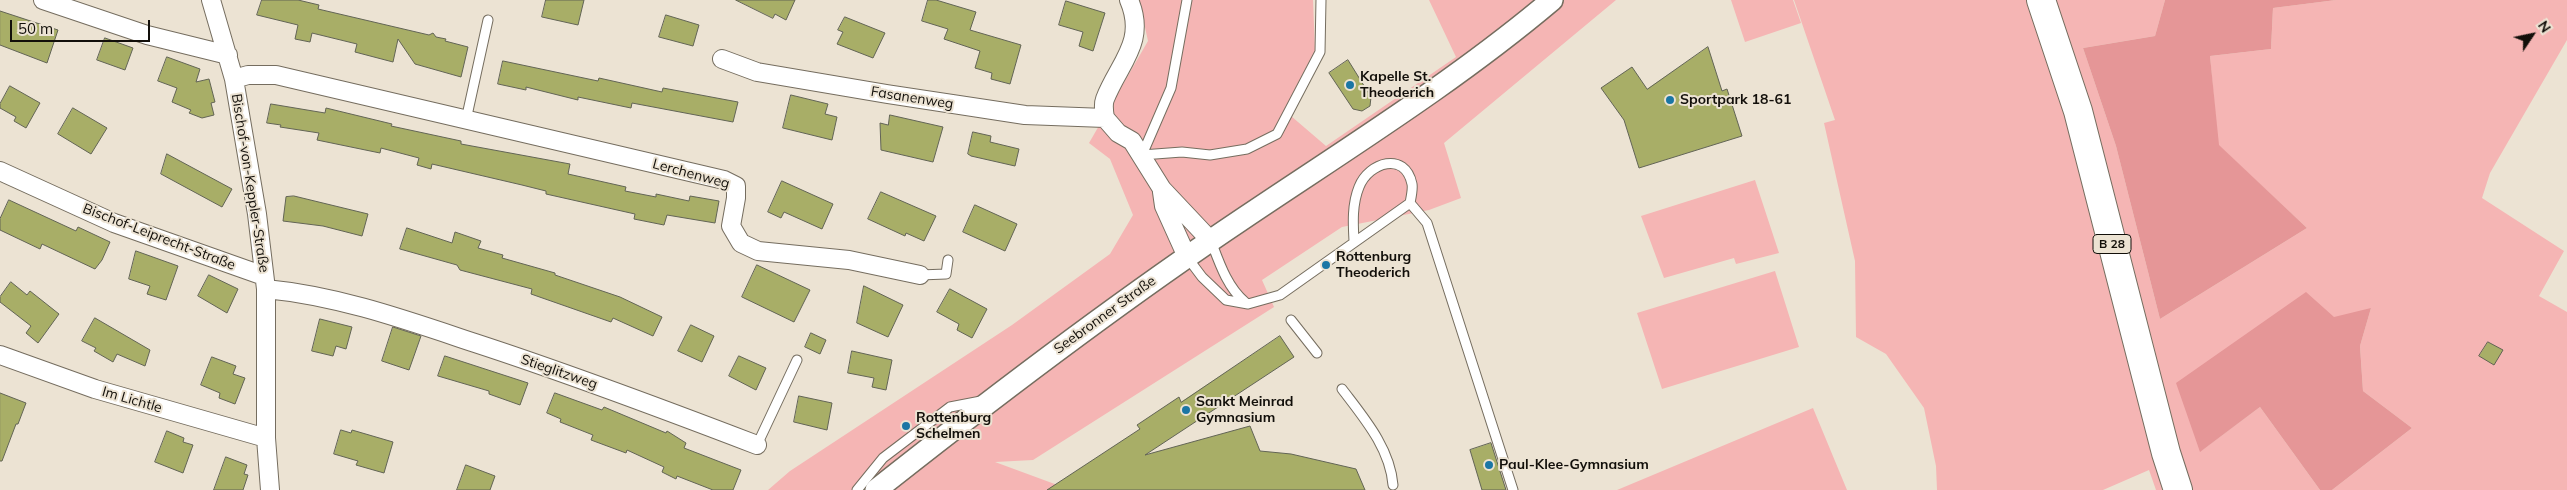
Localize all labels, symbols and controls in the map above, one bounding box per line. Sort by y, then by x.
scale bar [12,10,152,42]
north arrow [2507,10,2557,60]
text: N [2534,17,2555,36]
text: 50 m [18,19,53,38]
place label: Kapelle St. Theoderich [1360,69,1434,102]
marker: Kapelle St. Theoderich [1344,79,1356,91]
street label: Fasanenweg [869,83,955,113]
street label: Bischof-von-Keppler-Straße [228,92,272,274]
place label: Sportpark 18-61 [1680,92,1791,108]
marker: Sportpark 18-61 [1664,94,1676,106]
street label: Lerchenweg [651,156,731,192]
street label: Bischof-Leiprecht-Straße [80,200,238,274]
road number: B 28 [2093,234,2131,253]
place label: Rottenburg Theoderich [1336,249,1411,282]
marker: Rottenburg Theoderich [1320,259,1332,271]
street label: Seebronner Straße [1051,272,1159,358]
street label: Stieglitzweg [519,351,599,393]
street label: Im Lichtle [100,383,164,417]
place label: Sankt Meinrad Gymnasium [1196,394,1294,427]
marker: Sankt Meinrad Gymnasium [1180,404,1192,416]
place label: Rottenburg Schelmen [916,410,991,442]
marker: Rottenburg Schelmen [900,420,912,432]
place label: Paul-Klee-Gymnasium [1499,457,1649,473]
marker: Paul-Klee-Gymnasium [1483,459,1495,471]

